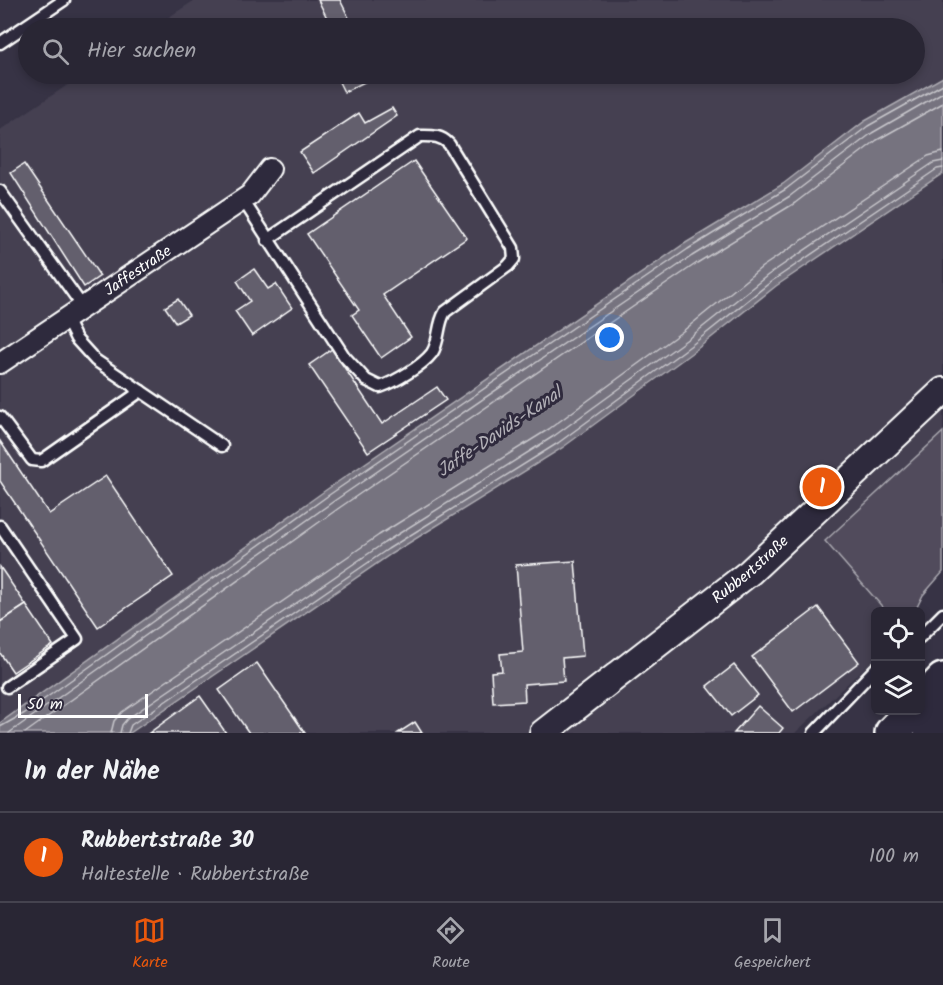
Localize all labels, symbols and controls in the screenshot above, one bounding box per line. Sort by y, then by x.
search box [18,18,925,84]
text: Hier suchen [87,34,196,69]
icon: search [39,35,72,68]
street label: Jaffestraße [99,239,177,302]
your location [595,323,624,352]
water label: Jaffe-Davids-Kanal [432,378,571,486]
pin: 1 [802,464,842,510]
street label: Rubbertstraße [706,529,794,610]
map controls [871,607,925,715]
button: locate [871,607,925,661]
button: layers [871,661,925,715]
scale bar [18,691,148,718]
text: 50 m [27,692,63,717]
text: In der Nähe [24,751,160,793]
text: Rubbertstraße 30 [81,824,254,859]
text: 1 [40,841,47,873]
text: 100 m [869,841,919,873]
text: Haltestelle · Rubbertstraße [81,859,309,891]
tab: Karte [132,914,168,975]
tab: Route [432,914,470,975]
tab: Gespeichert [734,914,811,975]

